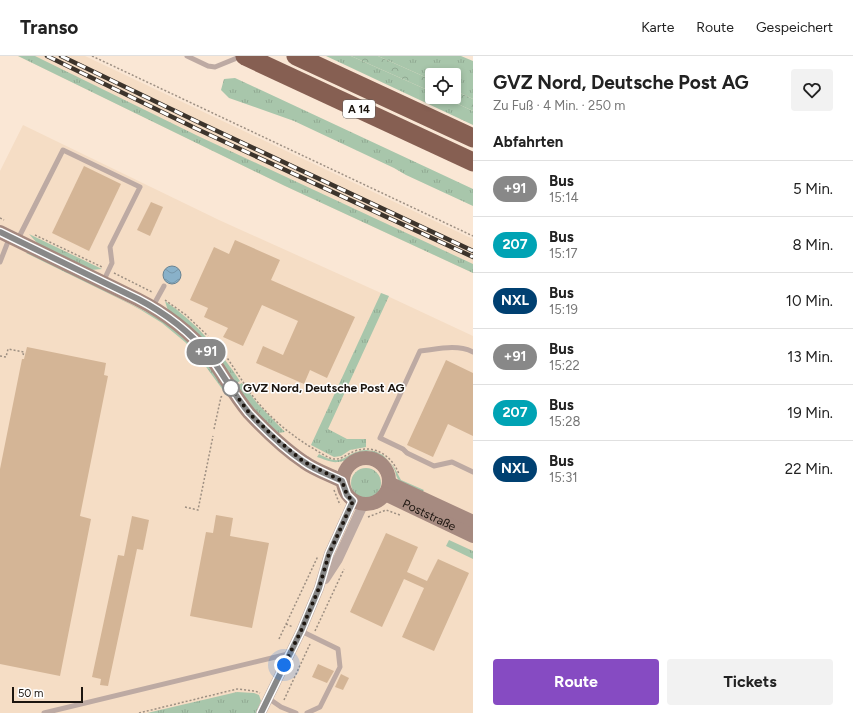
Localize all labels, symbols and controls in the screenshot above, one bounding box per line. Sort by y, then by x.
text: Transo [20,16,78,39]
text: Karte [641,19,674,36]
text: Route [696,19,734,36]
text: Gespeichert [756,19,833,36]
map controls [425,68,461,104]
button: locate [425,68,461,104]
button: heart [791,69,833,111]
text: GVZ Nord, Deutsche Post AG [493,71,749,94]
text: Zu Fuß · 4 Min. · 250 m [493,98,625,113]
road number: A 14 [343,100,375,118]
text: Abfahrten [493,133,563,151]
text: Bus [549,172,574,190]
text: +91 [504,180,526,197]
text: 5 Min. [793,180,833,198]
text: 15:14 [549,190,579,205]
text: Bus [549,228,574,246]
text: 207 [503,236,527,253]
text: 8 Min. [792,236,833,254]
text: 15:17 [549,246,577,261]
text: Bus [549,284,574,302]
text: NXL [501,292,529,309]
text: 10 Min. [786,292,833,310]
text: 15:19 [549,302,578,317]
line badge: +91 [183,339,229,365]
text: Bus [549,340,574,358]
text: +91 [195,343,217,360]
text: +91 [504,348,526,365]
text: 13 Min. [787,348,833,366]
text: 15:22 [549,358,580,373]
marker: GVZ Nord, Deutsche Post AG [222,379,240,397]
place label: GVZ Nord, Deutsche Post AG [243,381,405,395]
text: Bus [549,396,574,414]
text: 207 [503,404,527,421]
text: 19 Min. [787,404,833,422]
text: 15:28 [549,414,580,429]
text: Bus [549,452,574,470]
text: NXL [501,460,529,477]
text: 22 Min. [785,460,833,478]
text: 15:31 [549,470,578,485]
street label: Poststraße [400,496,459,534]
your location [274,655,294,675]
button: Route [493,659,659,705]
button: Tickets [667,659,833,705]
scale bar [12,685,83,704]
text: 50 m [18,687,43,700]

